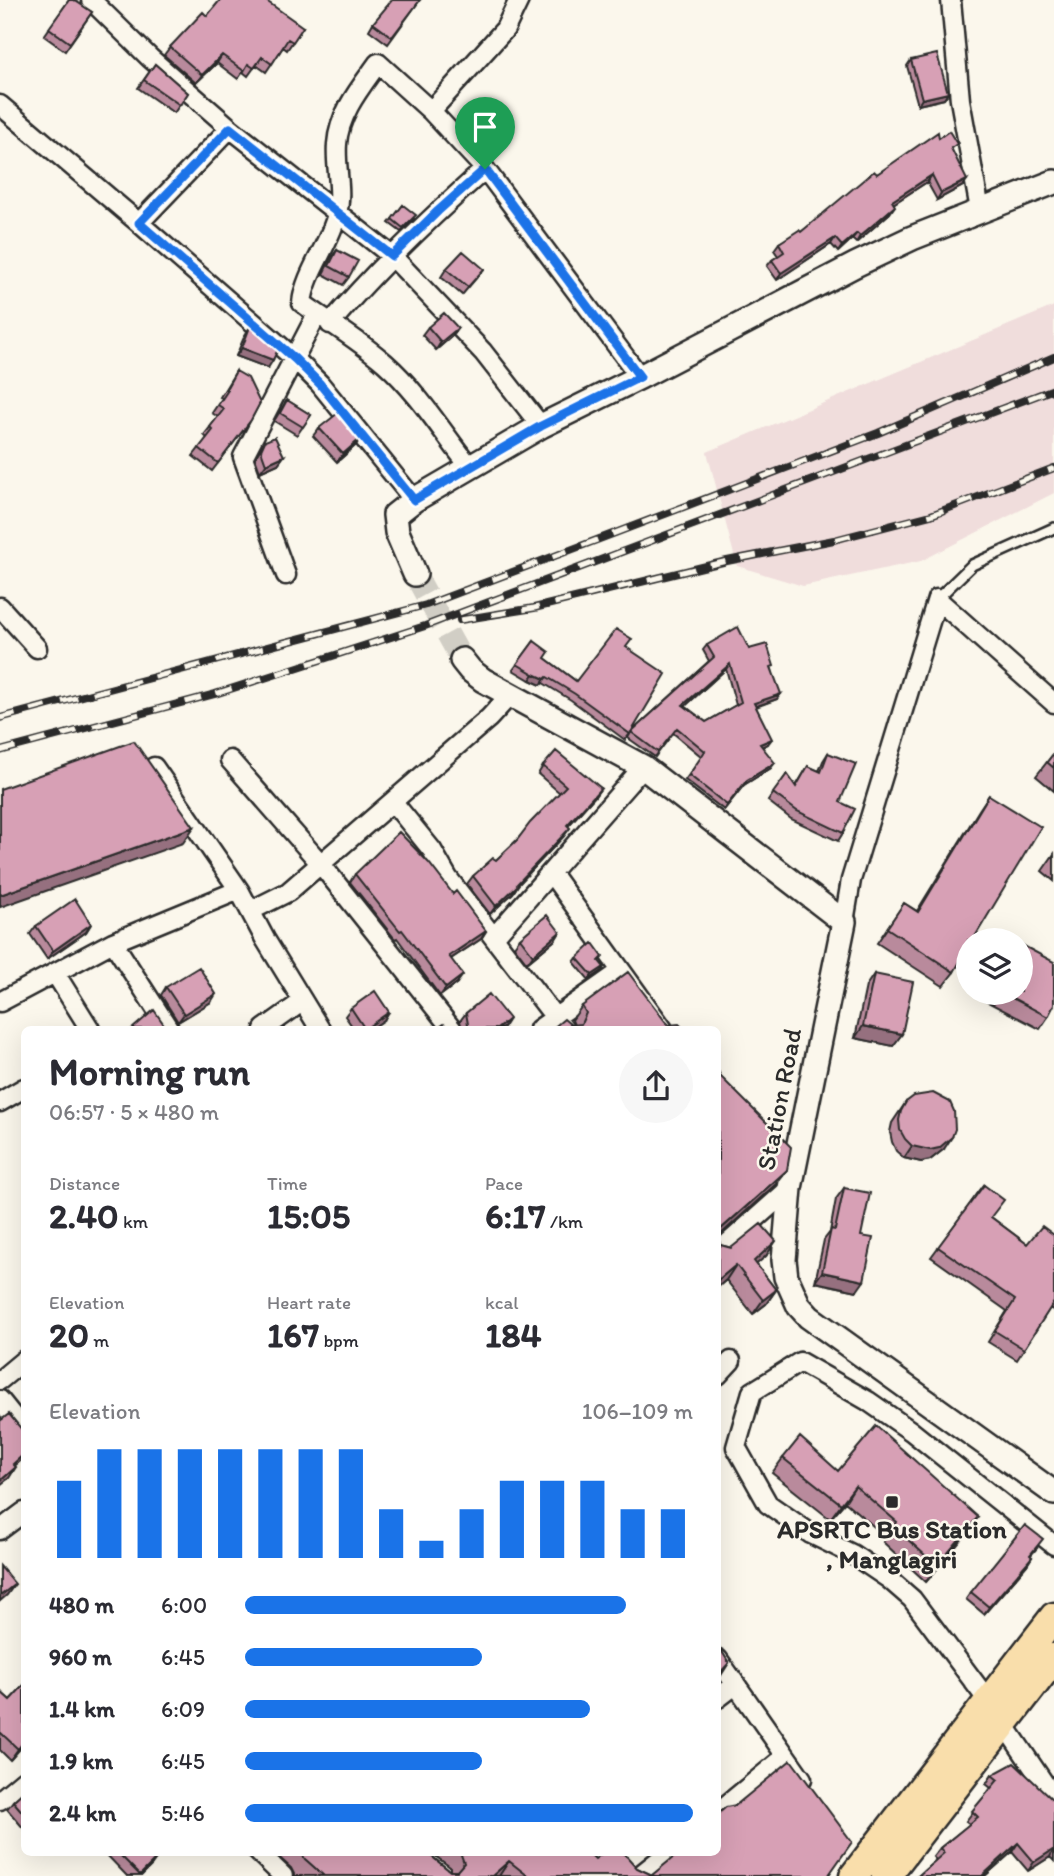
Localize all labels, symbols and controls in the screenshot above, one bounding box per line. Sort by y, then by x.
pin [455,97,515,169]
icon: arrive [466,108,504,146]
map controls [956,928,1033,1005]
button: layers [956,928,1033,1005]
street label: Station Road [750,1025,809,1173]
text: Morning run [49,1049,250,1095]
button: share [619,1049,693,1123]
text: 06:57 · 5 × 480 m [49,1098,219,1126]
text: Distance [49,1172,120,1195]
text: Time [267,1172,308,1195]
text: Pace [485,1172,523,1195]
text: 2.40 [49,1195,119,1237]
text: 15:05 [267,1195,350,1237]
text: 6:17 [485,1195,546,1237]
text: km [119,1210,148,1233]
text: /km [546,1210,583,1233]
text: Elevation [49,1291,125,1314]
text: Heart rate [267,1291,351,1314]
text: kcal [485,1291,519,1314]
text: 20 [49,1314,89,1356]
text: 167 [267,1314,319,1356]
text: 184 [485,1314,541,1356]
text: m [89,1329,109,1352]
text: bpm [319,1329,359,1352]
text: Elevation [49,1397,140,1425]
text: 106–109 m [582,1397,693,1425]
marker: APSRTC Bus Station , Manglagiri [884,1494,900,1510]
place label: APSRTC Bus Station , Manglagiri [776,1513,1007,1575]
text: 480 m [49,1591,114,1619]
text: 6:00 [161,1591,207,1619]
text: 960 m [49,1643,112,1671]
text: 6:45 [161,1643,205,1671]
text: 1.4 km [49,1695,115,1723]
text: 6:09 [161,1695,205,1723]
text: 1.9 km [49,1747,113,1775]
text: 6:45 [161,1747,205,1775]
text: 2.4 km [49,1799,116,1827]
text: 5:46 [161,1799,205,1827]

